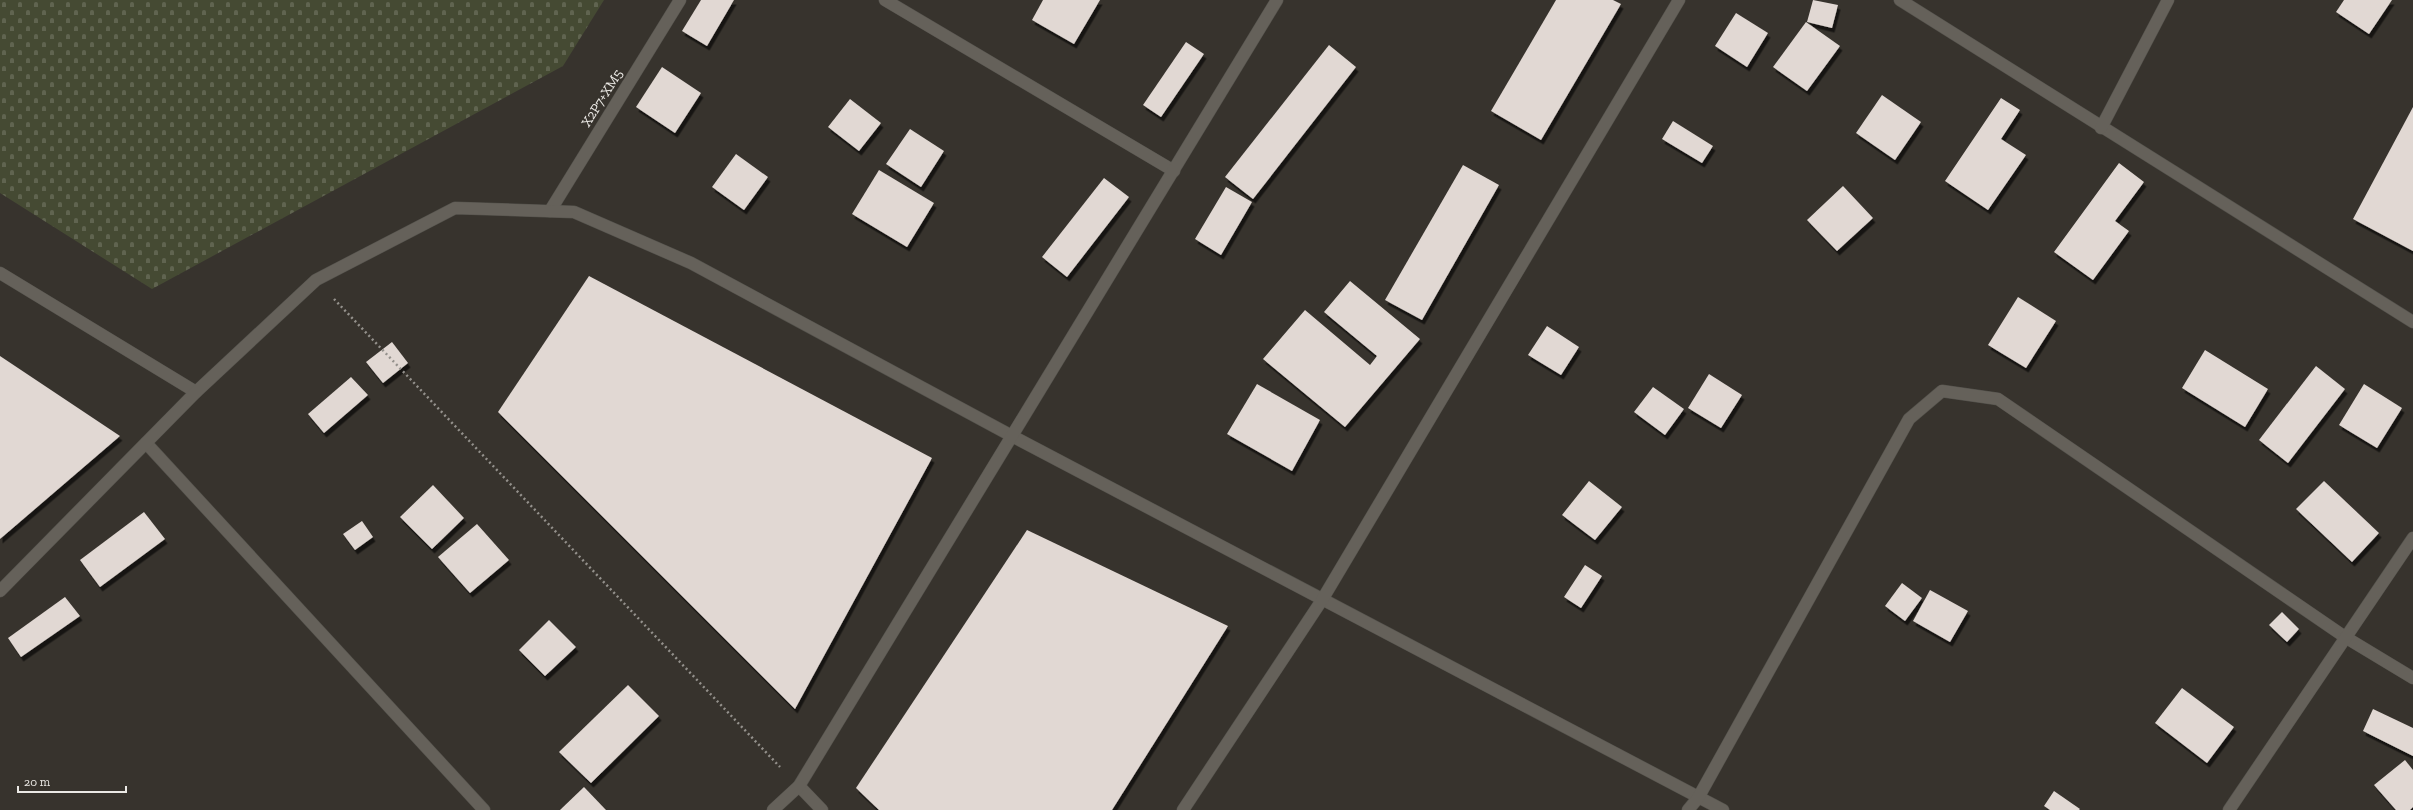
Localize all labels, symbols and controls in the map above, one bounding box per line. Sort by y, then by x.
street label: X2P7+XM5 [578,66,626,130]
scale bar [18,768,126,794]
text: 20 m [24,775,51,789]

